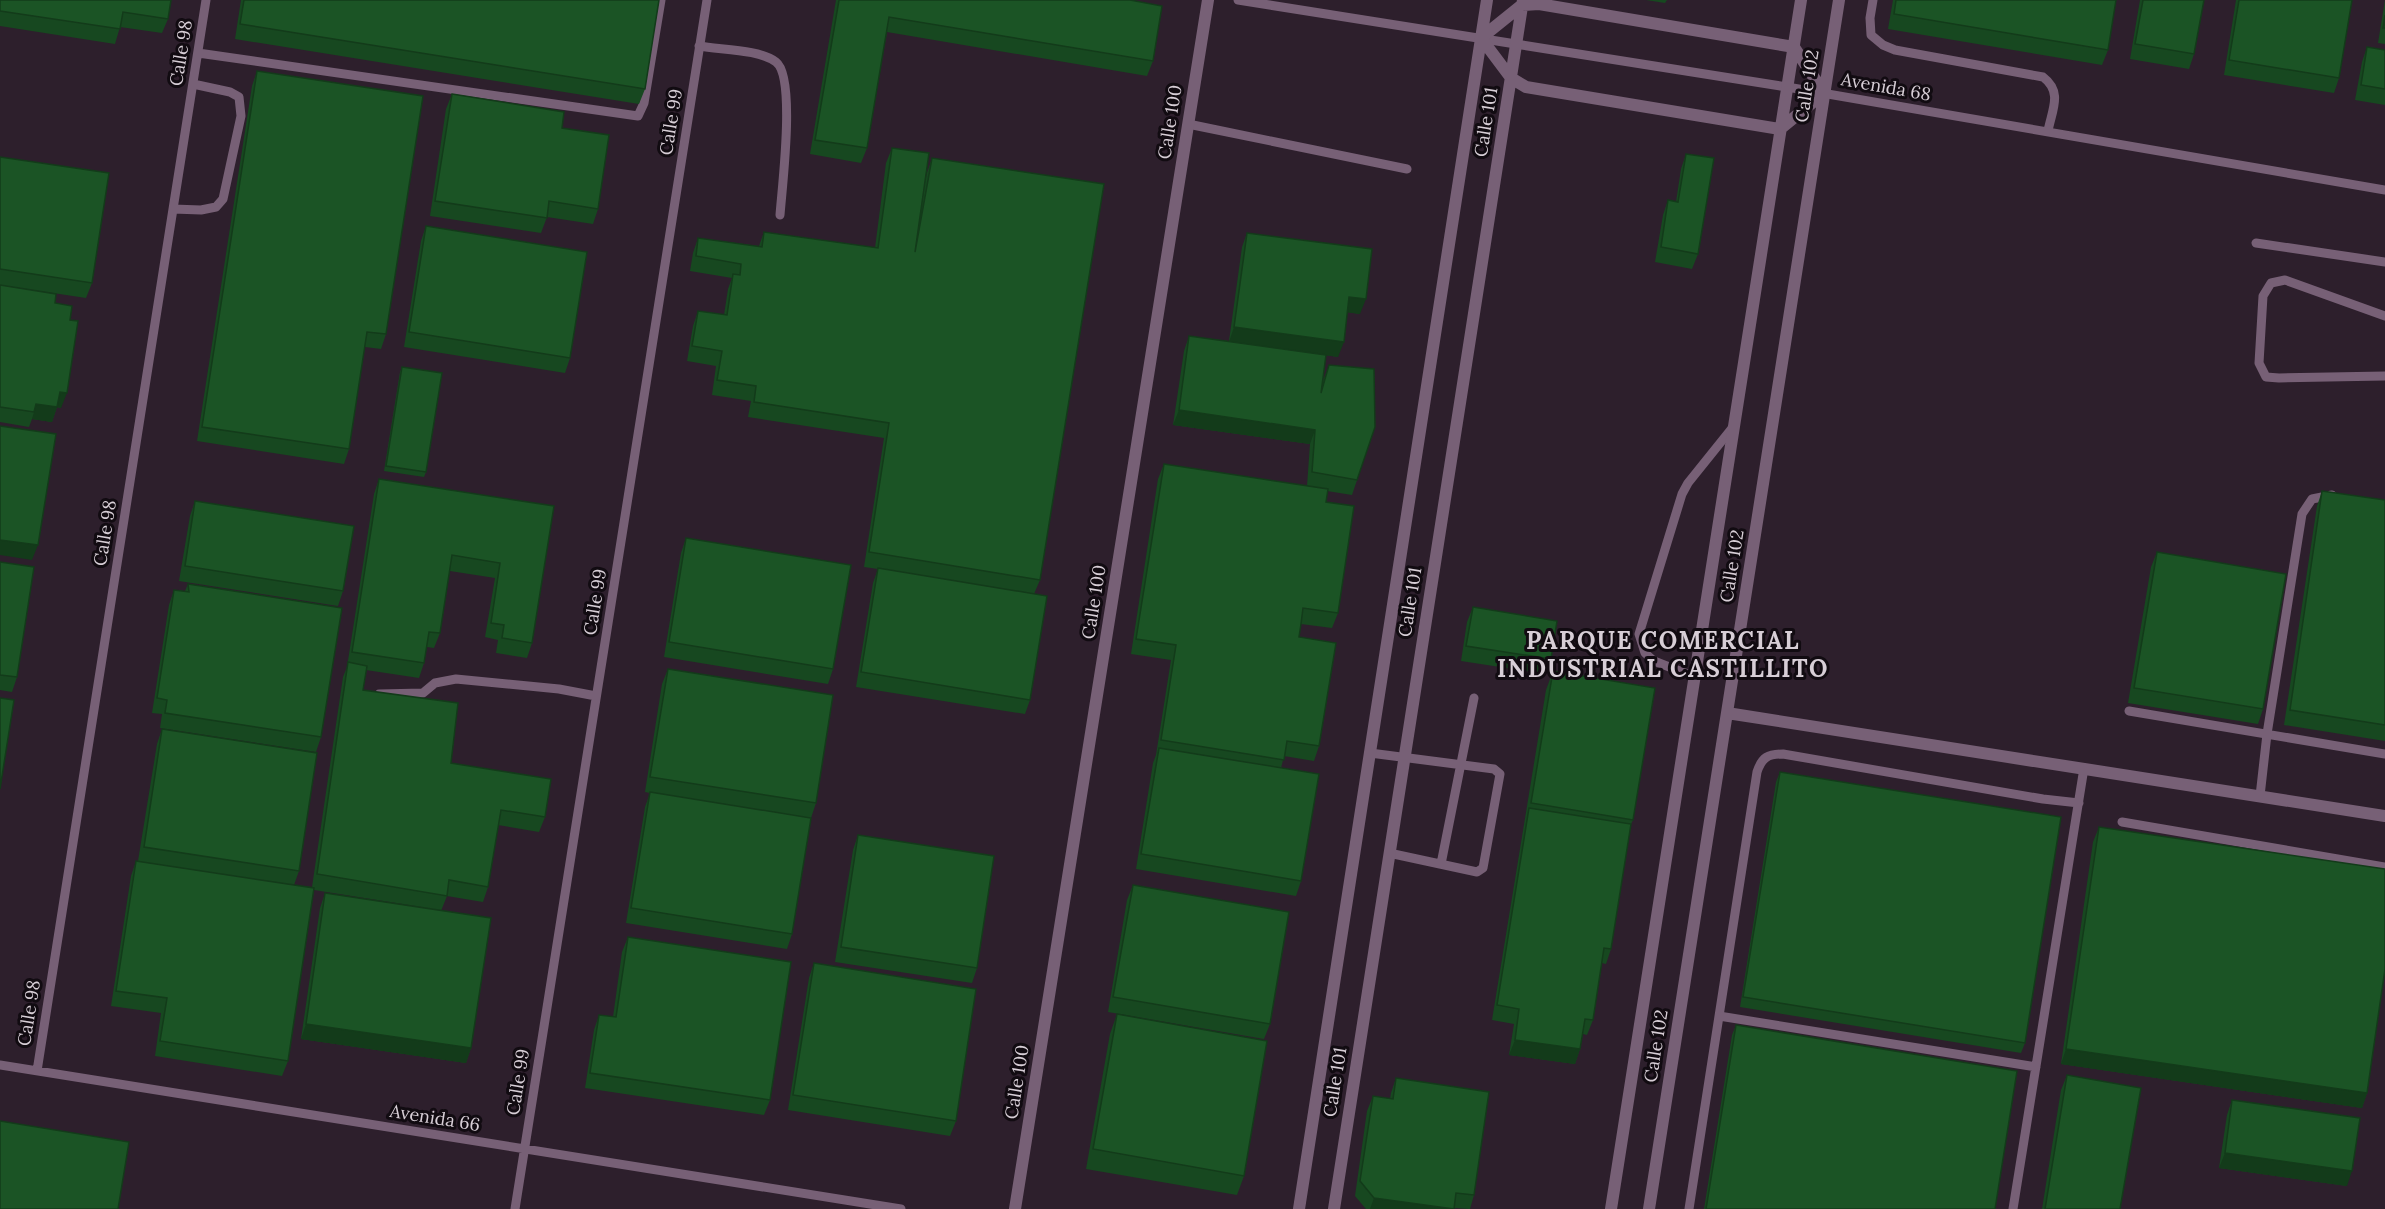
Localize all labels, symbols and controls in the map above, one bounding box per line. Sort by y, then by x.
street label: Calle 98 [164,18,197,88]
street label: Calle 102 [1789,48,1824,124]
street label: Avenida 68 [1838,67,1933,106]
street label: Calle 100 [1152,83,1187,161]
street label: Calle 101 [1469,85,1502,159]
street label: Calle 99 [654,87,687,157]
street label: Calle 98 [88,498,121,568]
street label: Calle 102 [1714,528,1749,604]
street label: Calle 100 [1076,563,1111,641]
street label: Calle 101 [1393,565,1426,639]
street label: Calle 99 [578,567,611,637]
district label: PARQUE COMERCIAL INDUSTRIAL CASTILLITO [1497,625,1829,684]
street label: Calle 98 [12,978,45,1048]
street label: Calle 102 [1638,1008,1673,1084]
street label: Calle 100 [999,1043,1034,1121]
street label: Calle 101 [1318,1045,1351,1119]
street label: Calle 99 [501,1047,534,1117]
street label: Avenida 66 [387,1099,482,1136]

